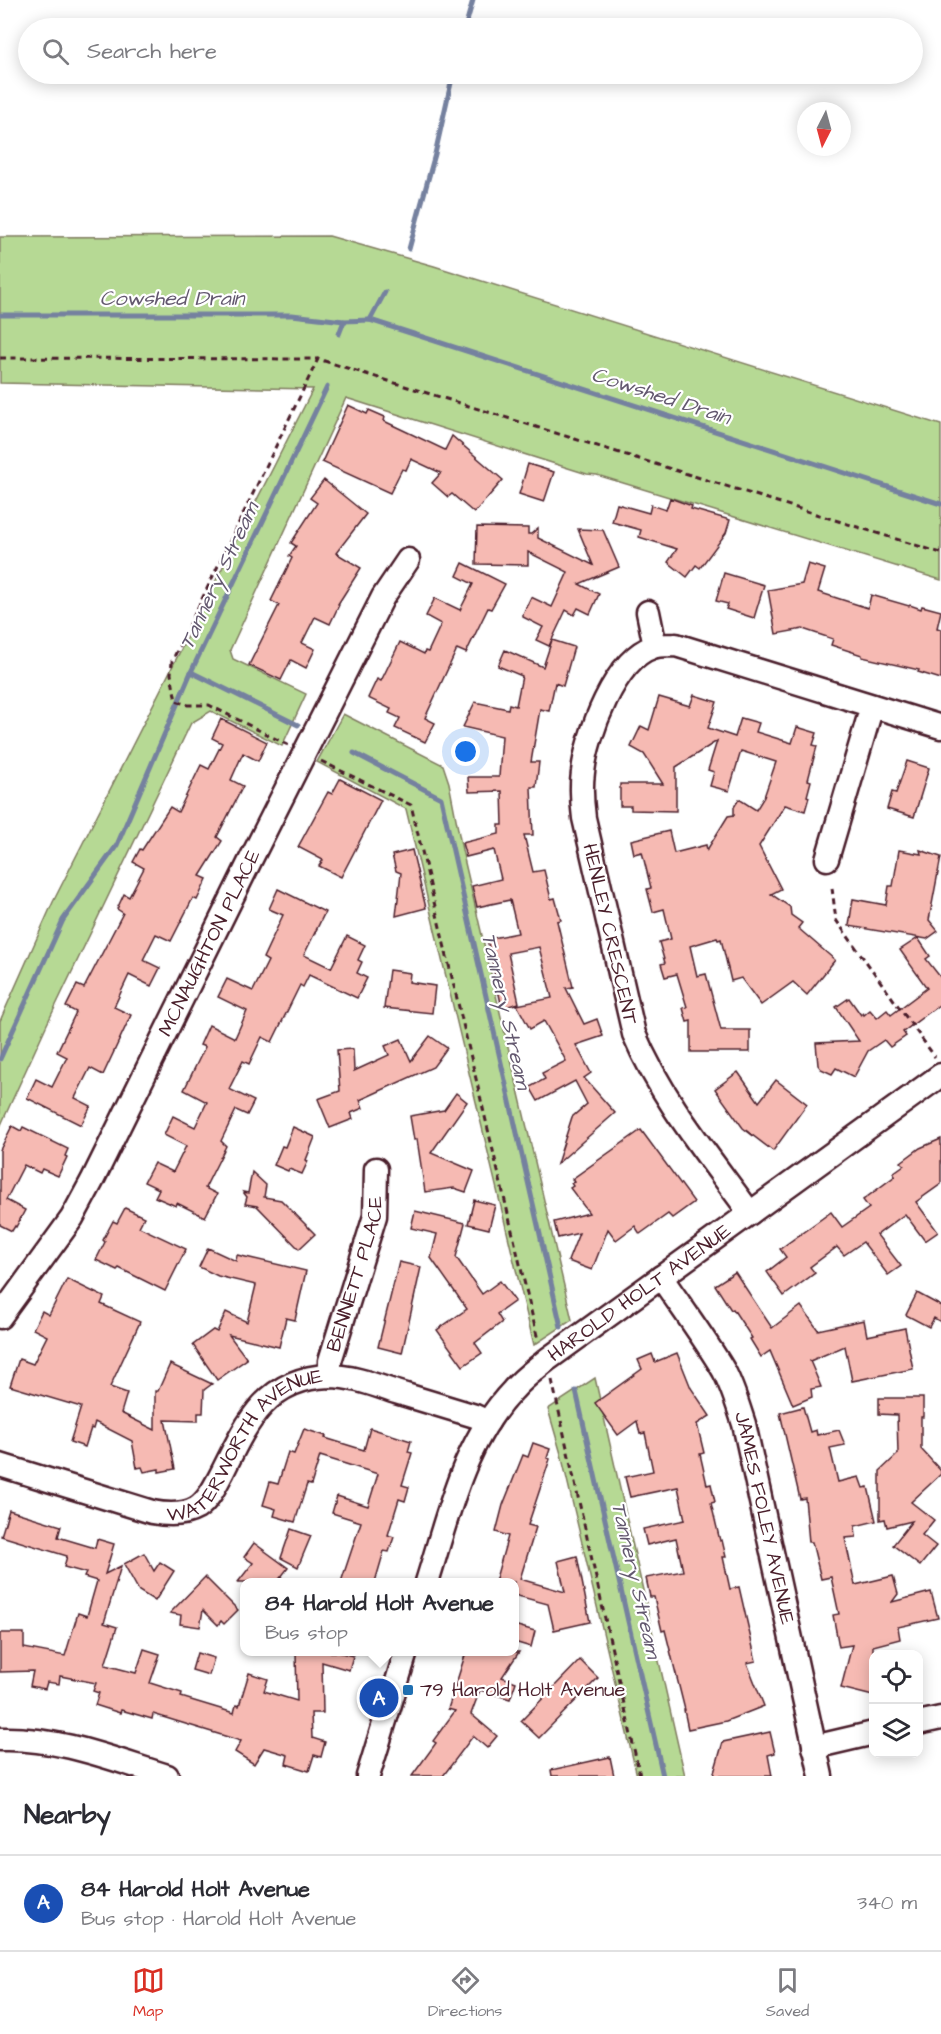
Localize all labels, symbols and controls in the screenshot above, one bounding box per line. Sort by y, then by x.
search box [18,18,923,84]
icon: search [39,35,72,68]
text: Search here [87,36,217,67]
north arrow [797,102,851,156]
water label: Cowshed Drain [100,284,246,313]
water label: Cowshed Drain [588,360,736,433]
water label: Tannery Stream [172,495,268,655]
your location [451,737,480,766]
street label: HENLEY CRESCENT [576,841,645,1028]
street label: MCNAUGHTON PLACE [152,845,268,1041]
water label: Tannery Stream [473,930,539,1095]
street label: BENNETT PLACE [320,1196,389,1355]
street label: HAROLD HOLT AVENUE [542,1217,737,1369]
street label: WATERWORTH AVENUE [166,1362,324,1529]
street label: JAMES FOLEY AVENUE [727,1408,801,1627]
water label: Tannery Stream [603,1499,669,1664]
popup [240,1578,519,1656]
text: 84 Harold Holt Avenue [265,1588,494,1619]
text: Bus stop [265,1619,348,1647]
map controls [869,1650,923,1758]
button: locate [869,1650,923,1704]
pin: A [360,1676,398,1720]
place label: 79 Harold Holt Avenue [420,1676,625,1704]
marker: 79 Harold Holt Avenue [401,1683,415,1697]
button: layers [869,1704,923,1758]
text: Nearby [24,1797,111,1833]
text: 84 Harold Holt Avenue [81,1874,310,1905]
text: A [37,1889,50,1917]
text: 340 m [857,1889,917,1917]
text: Bus stop · Harold Holt Avenue [81,1905,356,1933]
tab: Map [132,1964,165,2022]
tab: Directions [428,1964,502,2022]
tab: Saved [766,1964,809,2022]

